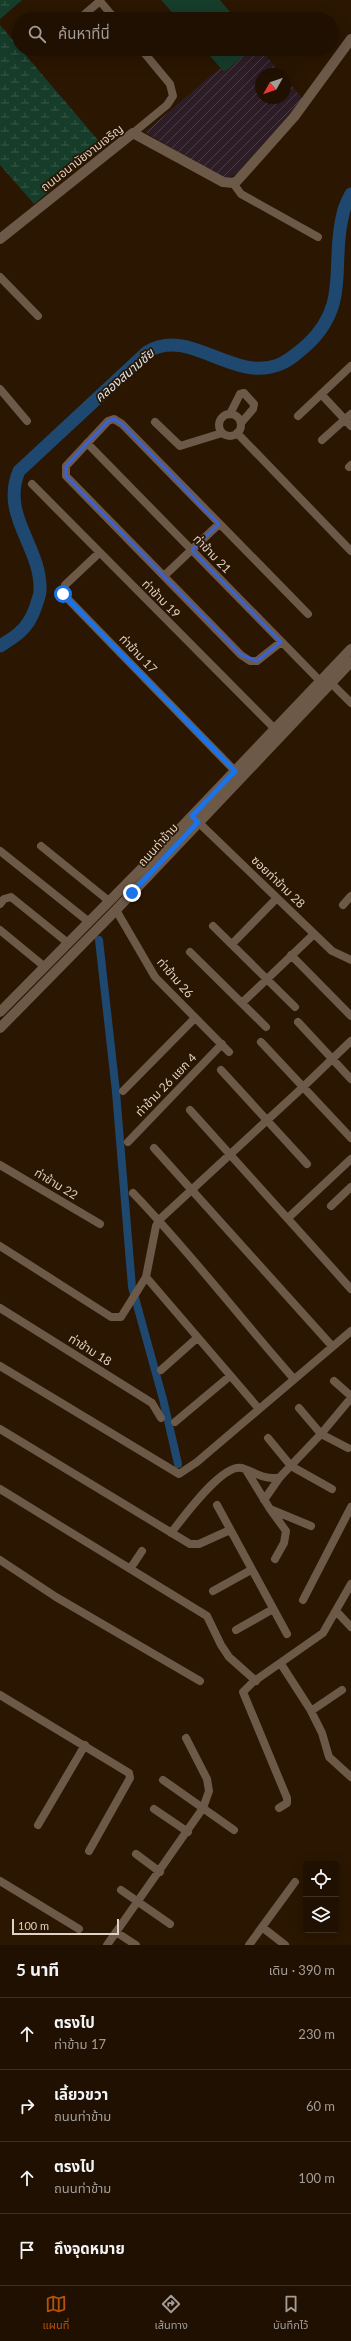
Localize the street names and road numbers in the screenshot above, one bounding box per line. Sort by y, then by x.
street label: ถนนอนามัยงามเจริญ [37,121,126,194]
street label: ท่าข้าม 21 [190,531,234,576]
street label: ท่าข้าม 19 [139,576,184,621]
street label: ท่าข้าม 17 [116,631,160,676]
street label: ถนนท่าข้าม [134,820,181,869]
street label: ซอยท่าข้าม 28 [248,852,308,911]
street label: ท่าข้าม 26 [154,955,197,1001]
street label: ท่าข้าม 26 แยก 4 [132,1050,199,1119]
street label: ท่าข้าม 22 [32,1165,81,1202]
street label: ท่าข้าม 18 [66,1331,115,1369]

